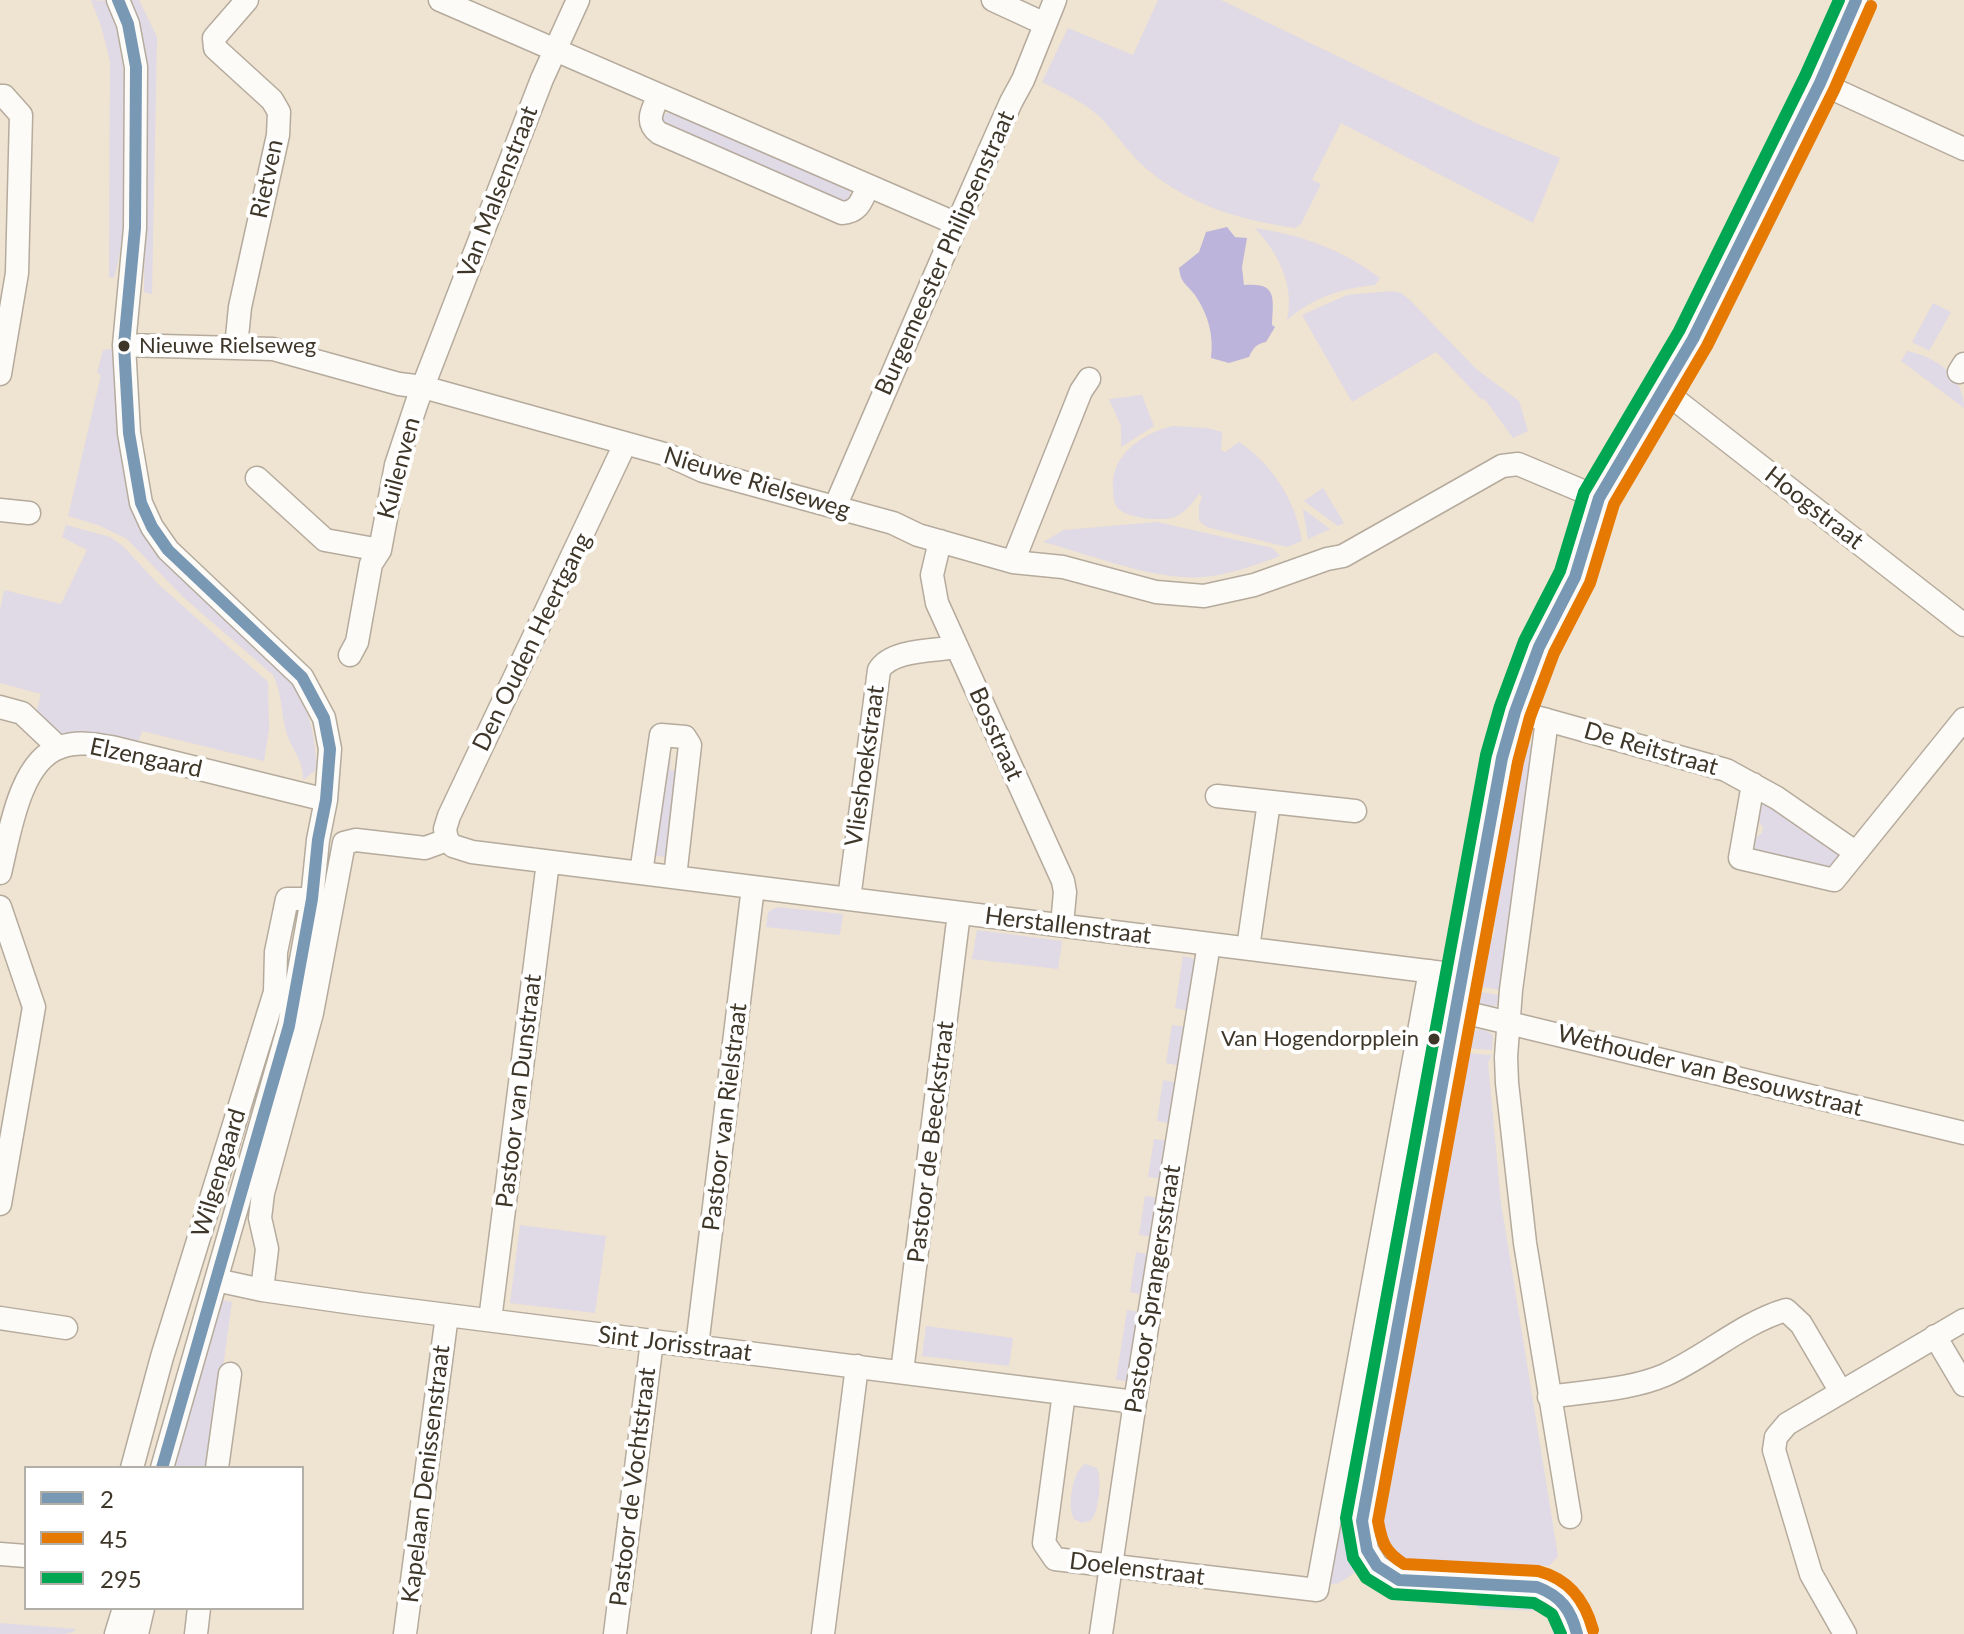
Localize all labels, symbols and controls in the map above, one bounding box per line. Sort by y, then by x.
street label: Van Malsenstraat [452,102,544,282]
street label: Burgemeester Philipsenstraat [869,106,1021,400]
street label: Rietven [245,137,289,221]
place label: Nieuwe Rielseweg [139,333,316,359]
marker: Nieuwe Rielseweg [116,338,132,354]
street label: Kuilenven [372,414,426,522]
street label: Nieuwe Rielseweg [660,441,854,525]
street label: Hoogstraat [1759,461,1869,555]
street label: Den Ouden Heertgang [467,528,597,756]
street label: Bosstraat [963,683,1029,785]
street label: Vlieshoekstraat [839,684,891,848]
street label: De Reitstraat [1581,716,1721,782]
street label: Elzengaard [87,732,205,784]
street label: Herstallenstraat [983,902,1153,950]
street label: Pastoor van Dunstraat [490,972,548,1210]
street label: Pastoor van Rielstraat [697,1001,753,1233]
street label: Pastoor de Beeckstraat [902,1019,960,1265]
street label: Wethouder van Besouwstraat [1554,1019,1866,1123]
place label: Van Hogendorpplein [1221,1026,1419,1052]
marker: Van Hogendorpplein [1426,1031,1442,1047]
street label: Wilgengaard [186,1105,252,1241]
street label: Pastoor Sprangersstraat [1119,1163,1187,1415]
street label: Sint Jorisstraat [596,1320,754,1368]
street label: Kapelaan Denissenstraat [396,1343,456,1605]
street label: Pastoor de Vochtstraat [604,1366,662,1608]
legend [24,1466,304,1610]
text: 2 [100,1484,114,1513]
text: 45 [100,1524,128,1553]
street label: Doelenstraat [1068,1546,1206,1592]
text: 295 [100,1564,142,1593]

